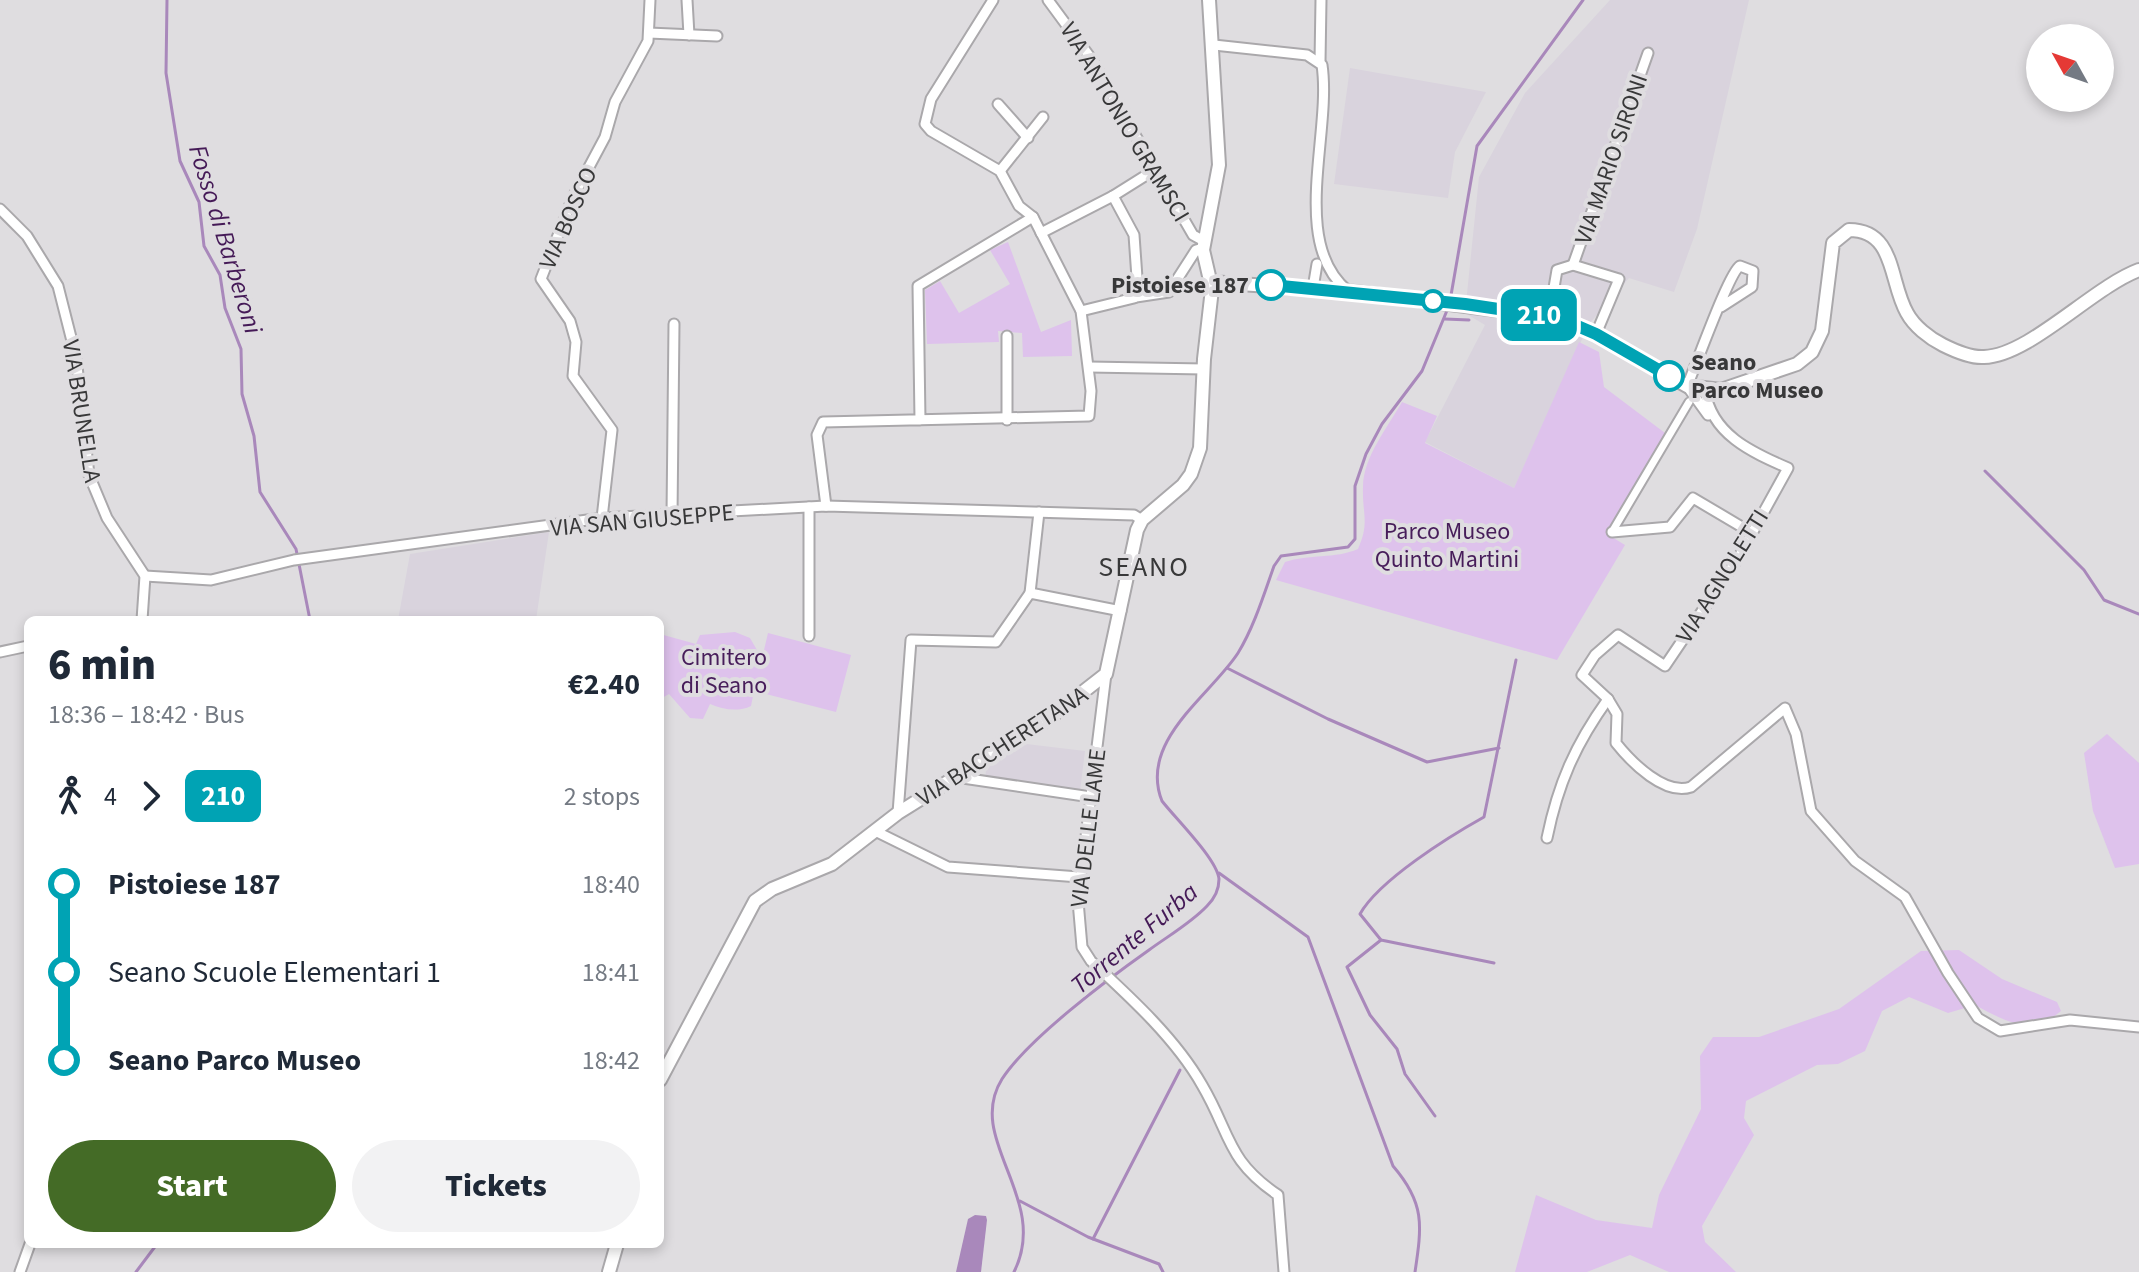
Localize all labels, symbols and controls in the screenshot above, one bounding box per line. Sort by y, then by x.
street label: VIA ANTONIO GRAMSCI [1051,16,1198,229]
north arrow [2026,24,2114,112]
map controls [2026,24,2114,112]
street label: VIA MARIO SIRONI [1566,69,1657,249]
water label: Fosso di Barberoni [179,140,272,339]
street label: VIA BOSCO [530,162,606,275]
place label: Pistoiese 187 [1111,268,1249,303]
marker: Pistoiese 187 [1256,270,1286,300]
line badge: 210 [1493,289,1585,341]
unlabelled marker [1422,290,1444,312]
text: 210 [1517,295,1561,335]
street label: VIA BRUNELLA [53,337,110,485]
place label: Seano Parco Museo [1691,345,1823,408]
marker: Seano Parco Museo [1654,361,1684,391]
street label: VIA SAN GIUSEPPE [549,495,735,546]
street label: VIA AGNOLETTI [1667,503,1778,650]
park label: Parco Museo Quinto Martini [1375,514,1519,577]
district label: SEANO [1098,547,1190,587]
text: 6 min [48,634,156,697]
park label: Cimitero di Seano [681,640,767,703]
text: €2.40 [568,663,640,706]
street label: VIA BACCHERETANA [910,678,1095,815]
text: 18:36 – 18:42 · Bus [48,696,244,733]
street label: VIA DELLE LAME [1061,747,1116,909]
icon: walk [48,774,92,818]
icon: forward [129,774,173,818]
text: 210 [201,776,245,816]
text: 4 [104,778,117,815]
text: 2 stops [564,778,640,815]
text: Pistoiese 187 [108,863,281,906]
text: 18:40 [582,866,640,903]
water label: Torrente Furba [1063,874,1206,1003]
text: Seano Scuole Elementari 1 [108,951,441,994]
text: 18:41 [582,954,640,991]
text: Seano Parco Museo [108,1039,361,1082]
text: 18:42 [582,1042,640,1079]
button: Start [48,1140,336,1232]
button: Tickets [352,1140,640,1232]

